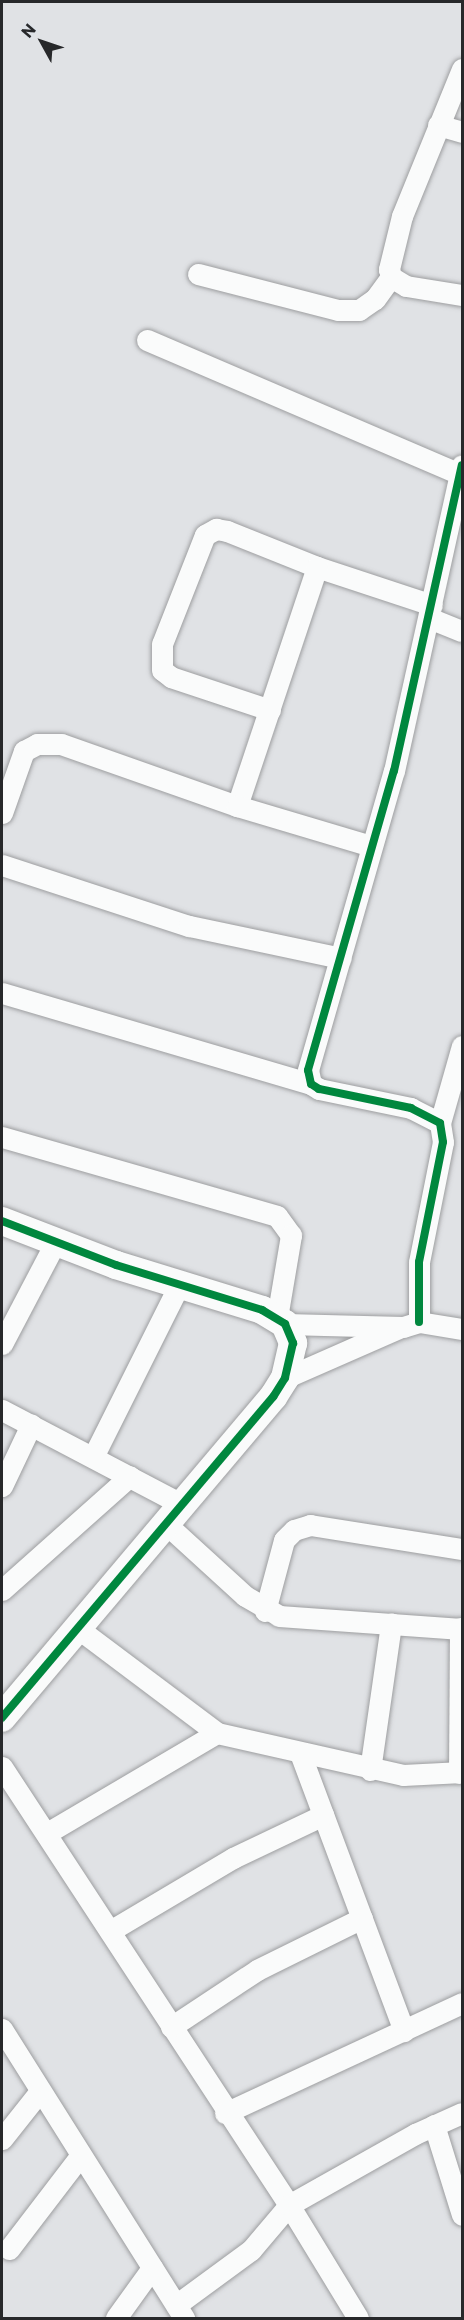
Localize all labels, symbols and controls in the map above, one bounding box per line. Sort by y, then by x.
north arrow [12,12,72,72]
text: N [17,19,39,41]

